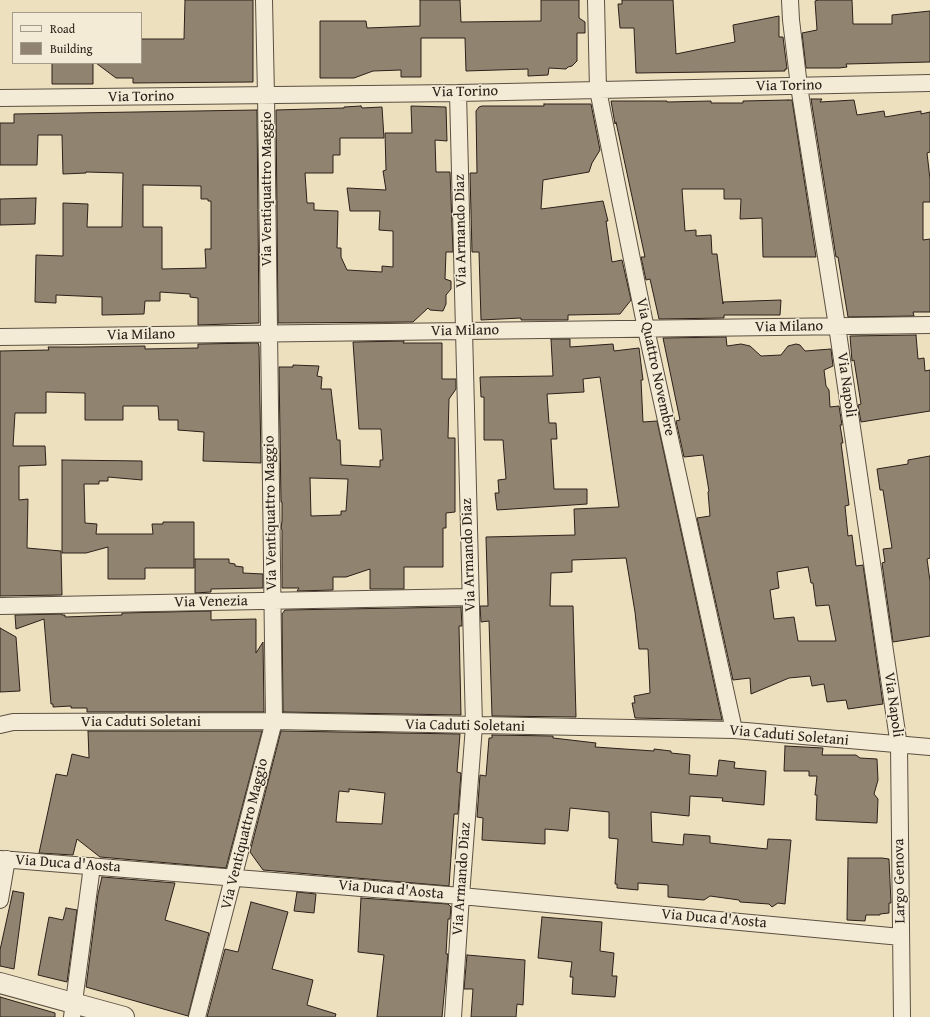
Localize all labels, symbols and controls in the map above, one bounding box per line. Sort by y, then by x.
legend [12,12,142,64]
text: Road [50,20,75,37]
text: Building [50,40,93,57]
street label: Via Torino [756,76,822,96]
street label: Via Torino [432,82,498,102]
street label: Via Torino [108,87,174,107]
street label: Via Ventiquattro Maggio [258,111,276,267]
street label: Via Armando Diaz [451,174,471,288]
street label: Via Quattro Novembre [632,296,678,438]
street label: Via Milano [755,317,823,337]
street label: Via Milano [431,321,499,341]
street label: Via Milano [107,325,175,345]
street label: Via Napoli [833,351,859,419]
street label: Via Ventiquattro Maggio [261,435,281,591]
street label: Via Armando Diaz [458,498,480,612]
street label: Via Venezia [174,592,248,612]
street label: Via Napoli [880,671,906,739]
street label: Via Caduti Soletani [81,713,201,731]
street label: Via Caduti Soletani [405,716,525,736]
street label: Via Caduti Soletani [729,722,849,750]
street label: Via Ventiquattro Maggio [218,757,272,911]
street label: Via Armando Diaz [449,822,475,936]
street label: Largo Genova [890,838,910,924]
street label: Via Duca d'Aosta [15,851,121,877]
street label: Via Duca d'Aosta [338,876,444,904]
street label: Via Duca d'Aosta [661,905,767,933]

